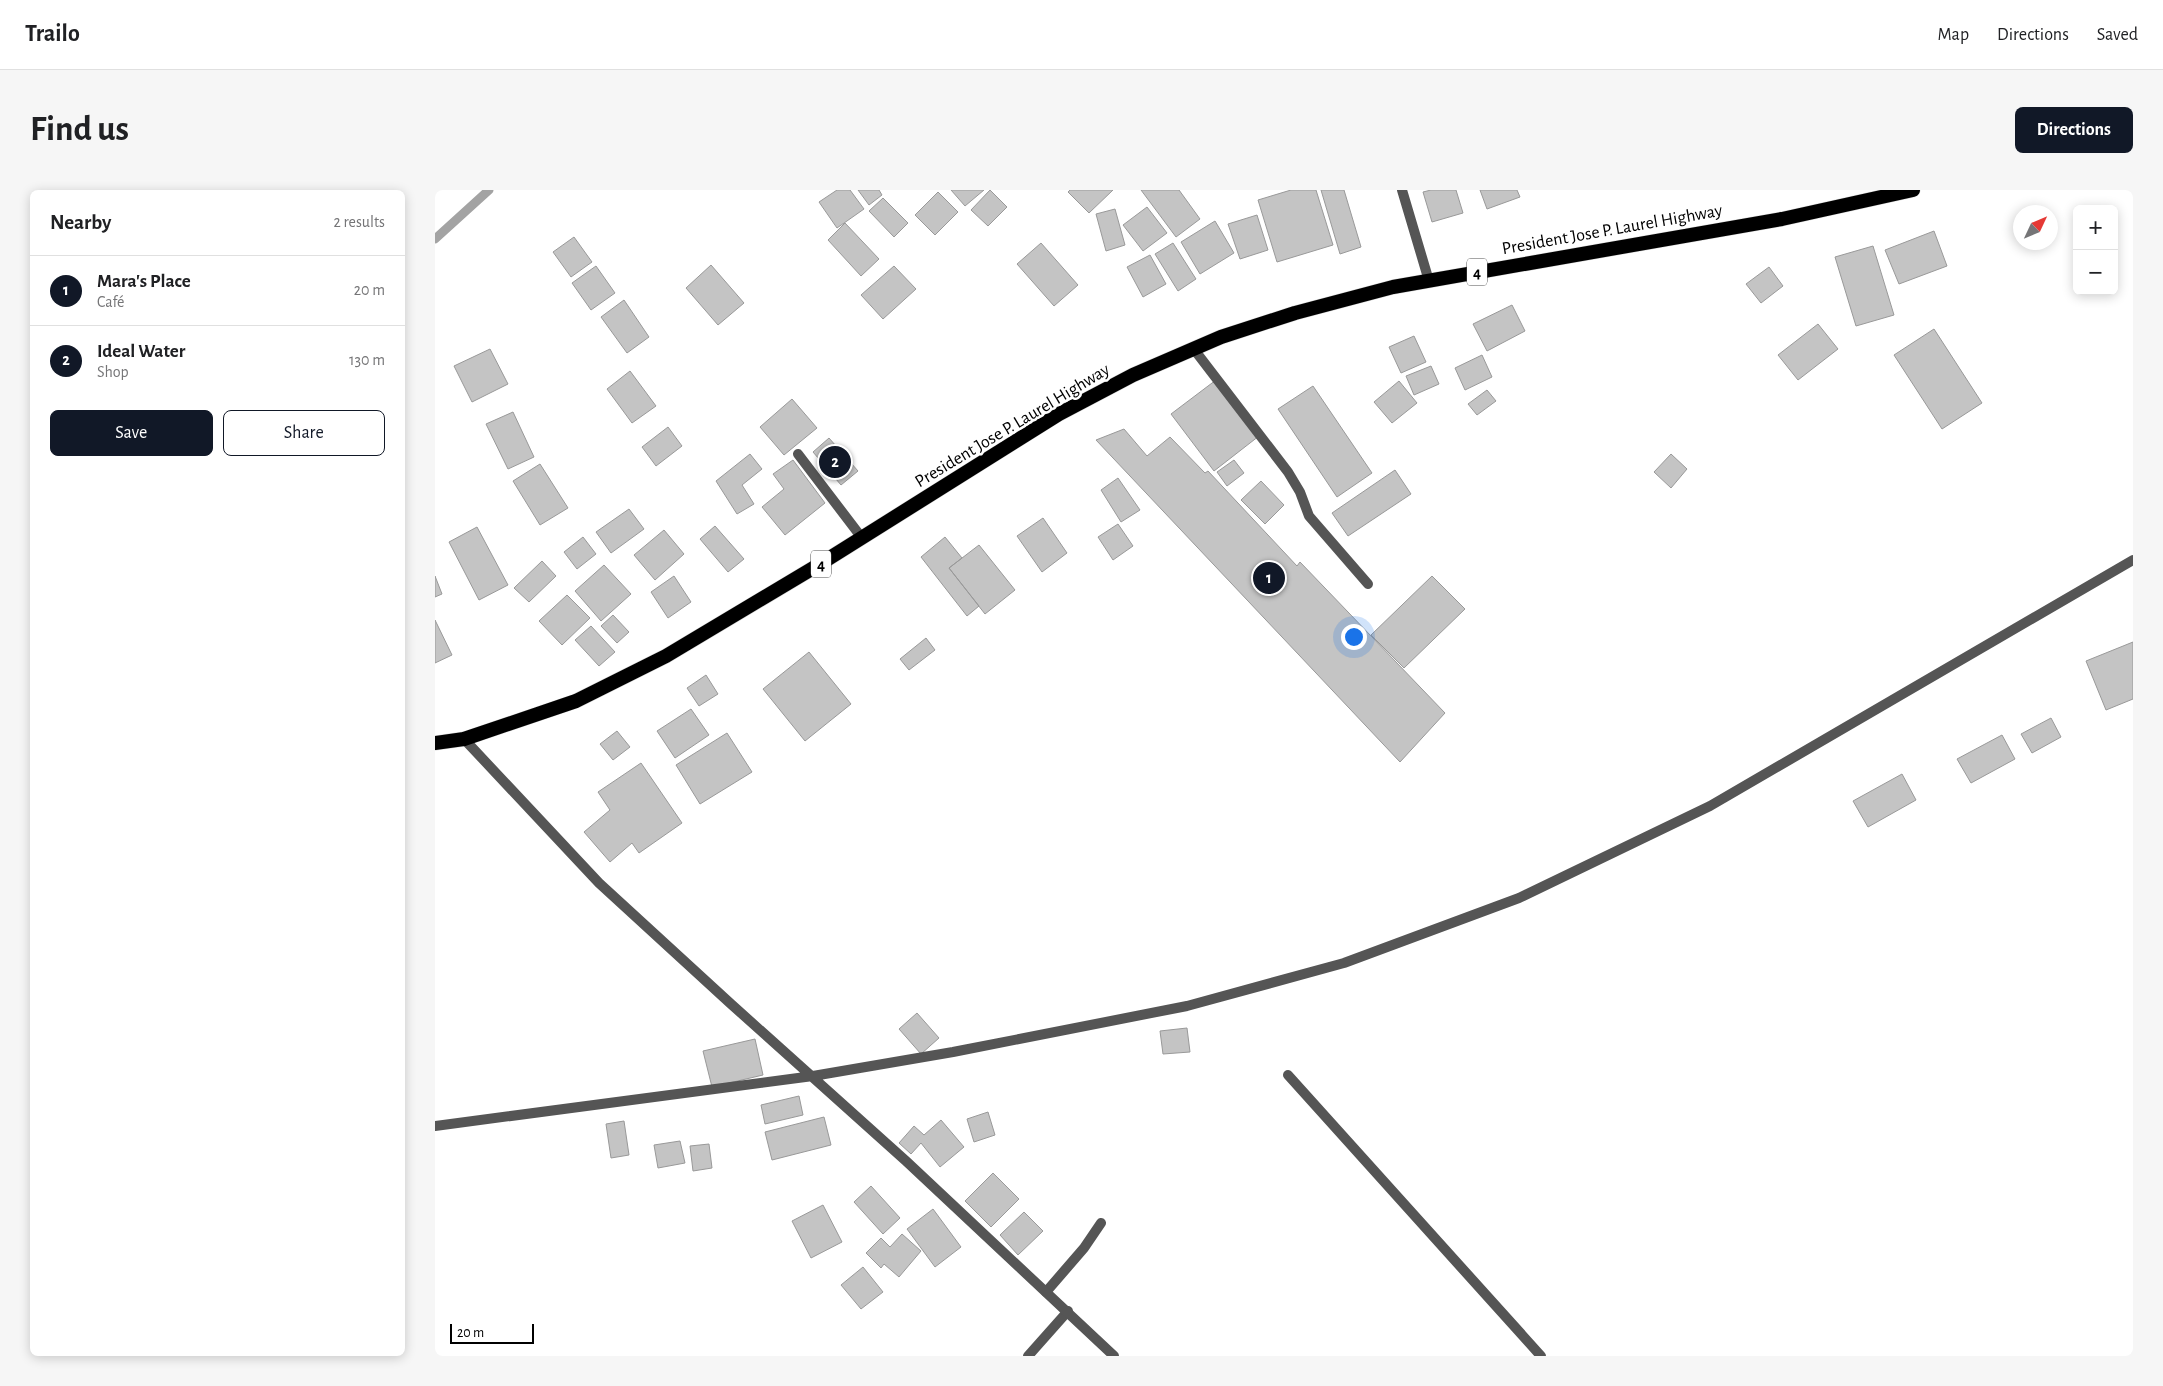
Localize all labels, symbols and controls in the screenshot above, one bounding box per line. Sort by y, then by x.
text: Trailo [25,22,80,46]
text: Map [1938,26,1969,44]
text: Directions [1997,26,2069,44]
text: Saved [2097,26,2138,44]
button: Directions [2015,107,2133,153]
text: Find us [30,112,129,147]
street label: President Jose P. Laurel Highway [1501,202,1724,258]
north arrow [2013,205,2058,250]
map controls [2073,205,2118,295]
button: + [2073,205,2118,250]
text: Nearby [50,212,111,233]
text: 2 results [333,214,385,230]
button: − [2073,250,2118,295]
road number: 4 [1467,258,1487,285]
text: Mara's Place [97,272,191,291]
text: 1 [63,282,69,298]
text: 20 m [354,282,385,298]
text: Café [97,294,125,310]
text: Ideal Water [97,342,185,361]
text: 2 [62,352,70,368]
text: 130 m [349,352,385,368]
street label: President Jose P. Laurel Highway [912,360,1113,491]
text: Shop [97,364,129,380]
button: Save [50,410,213,456]
button: Share [223,410,385,456]
pin: 2 [819,443,851,481]
road number: 4 [811,550,831,578]
pin: 1 [1253,559,1285,597]
your location [1341,624,1367,650]
scale bar [450,1321,534,1344]
text: 20 m [457,1326,484,1340]

